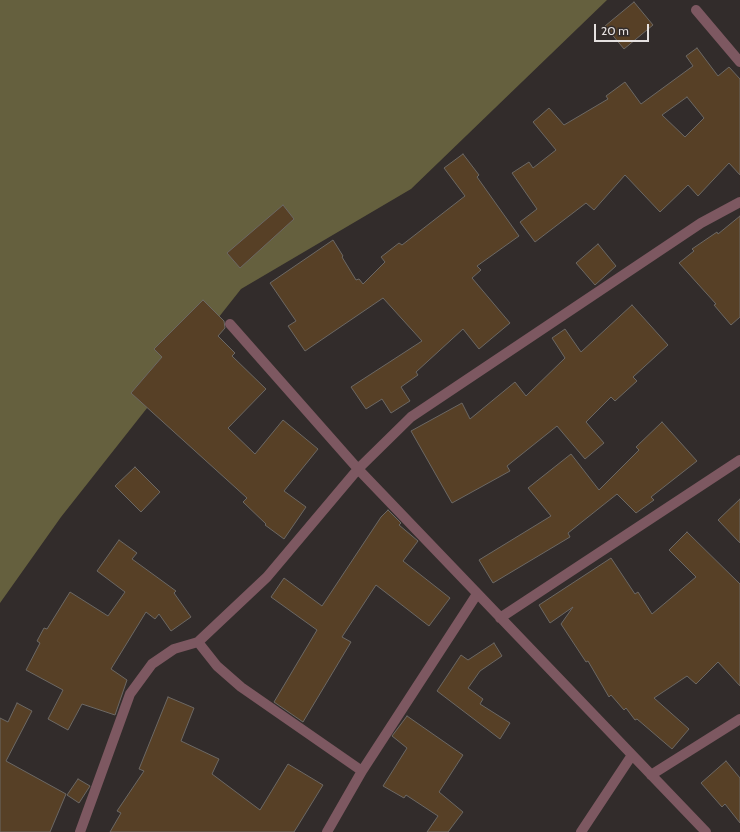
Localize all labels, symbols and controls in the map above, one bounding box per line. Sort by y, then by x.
scale bar [596,16,651,42]
text: 20 m [601,23,629,38]

